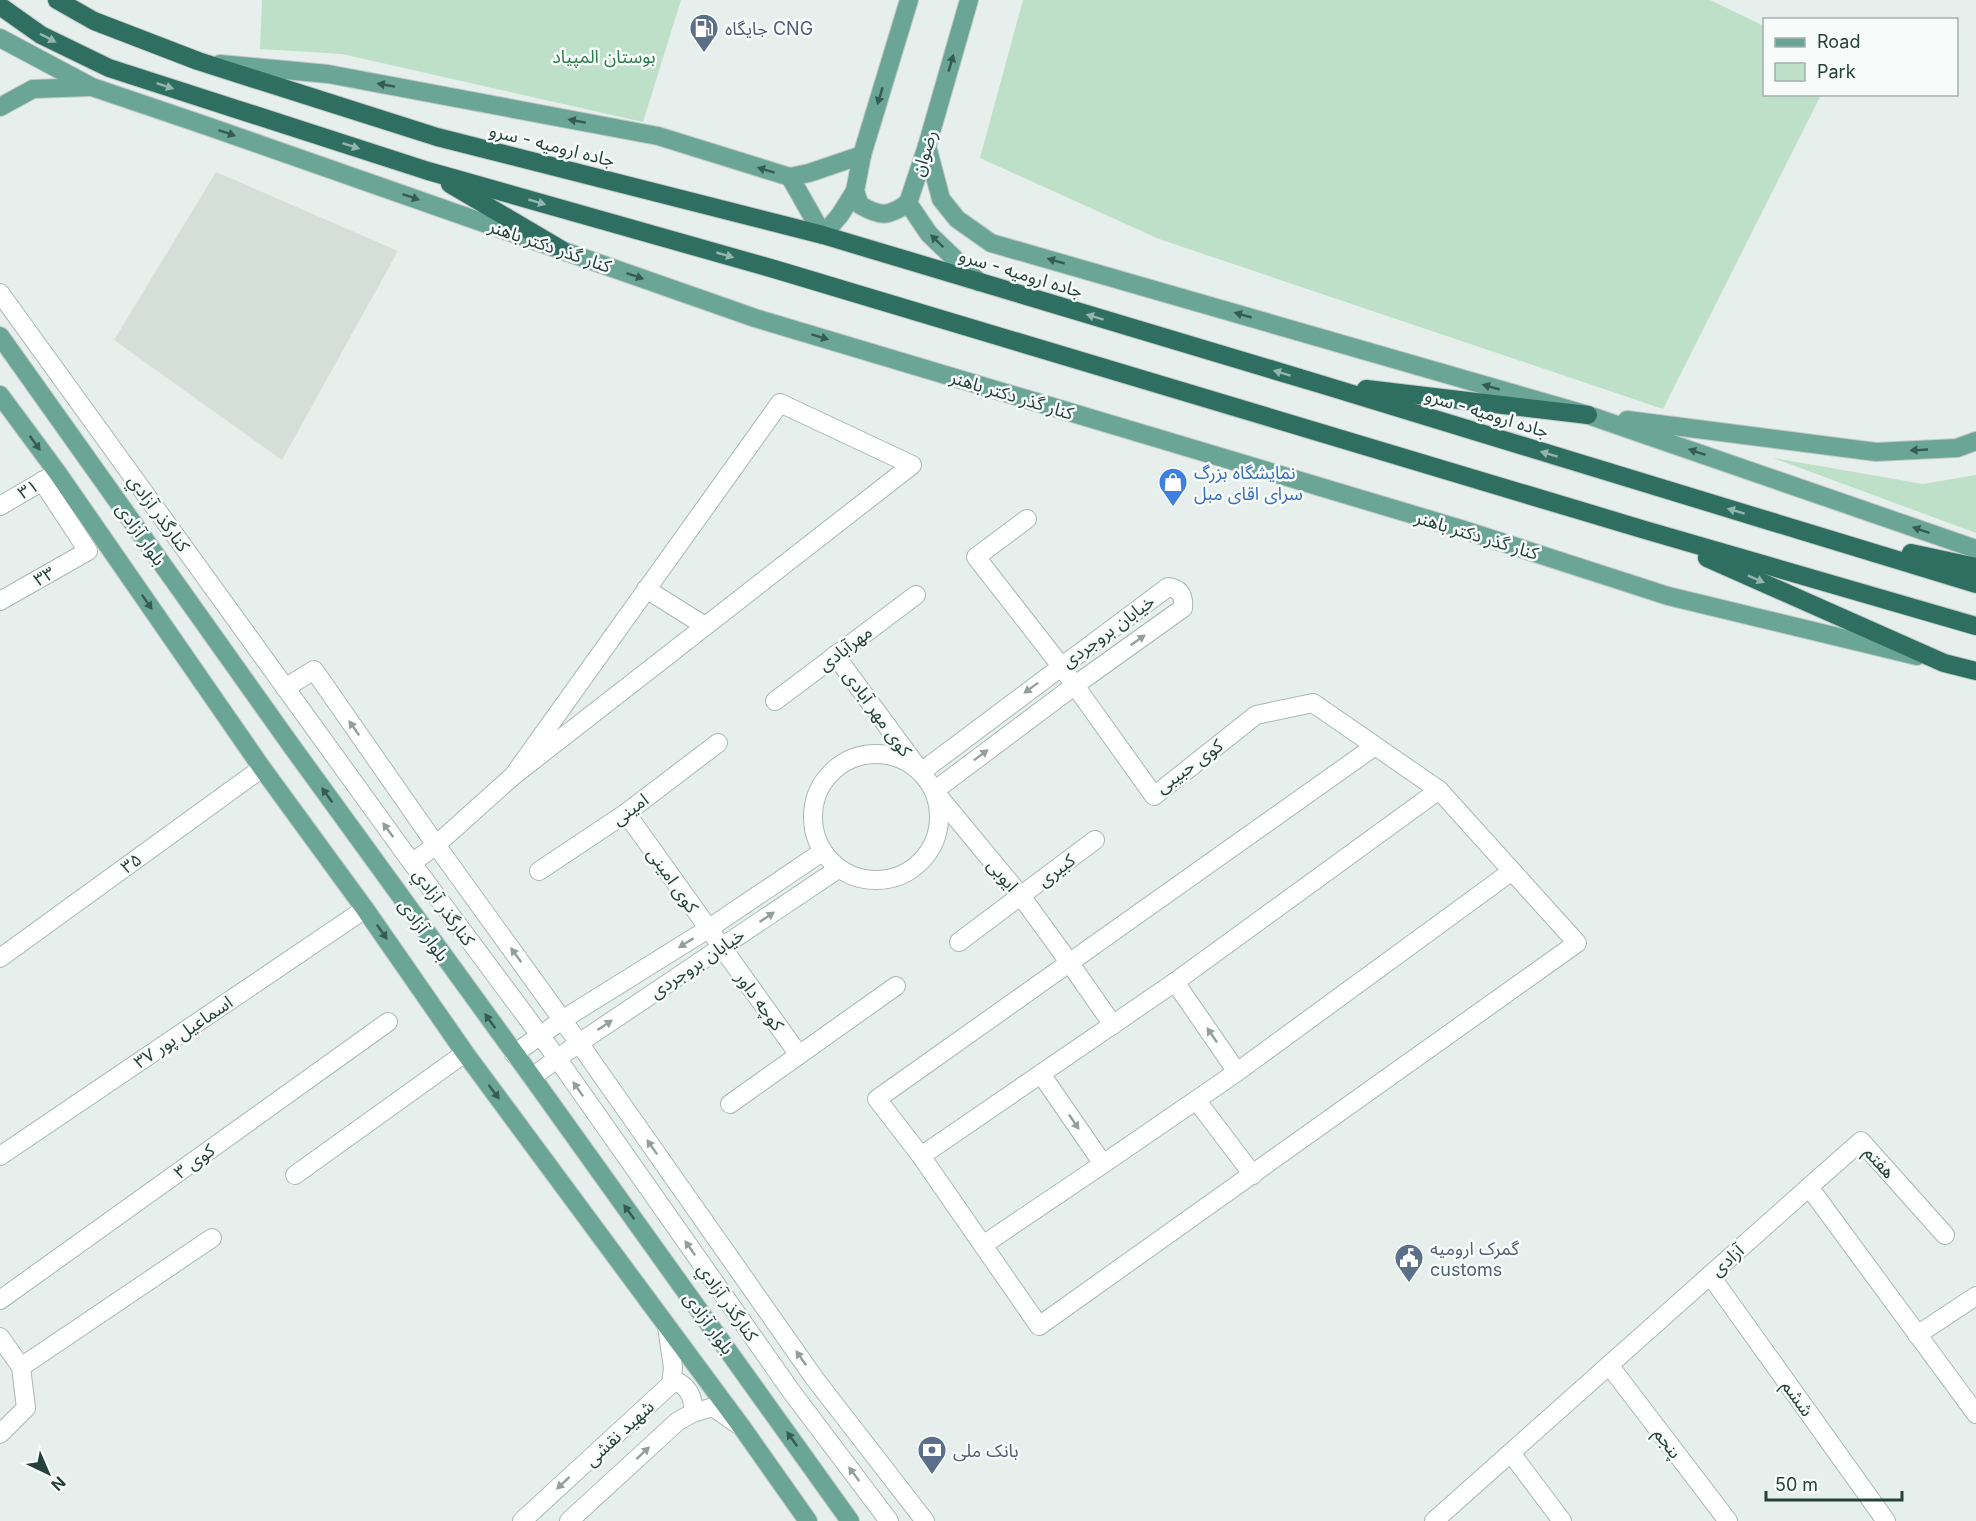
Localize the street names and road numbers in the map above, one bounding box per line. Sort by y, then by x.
street label: جاده ارومیه - سرو [487,119,617,172]
street label: رضوان [907,127,942,179]
street label: کنار گذر دکتر باهنر [485,215,614,278]
street label: جاده ارومیه - سرو [956,244,1085,303]
street label: کنار گذر دکتر باهنر [947,366,1077,425]
street label: جاده ارومیه - سرو [1422,384,1551,443]
street label: کنارگذر آزادي [121,470,194,558]
street label: ۳۱ [14,475,42,503]
street label: بلوار آزادی [111,499,170,570]
street label: کنار گذر دکتر باهنر [1412,506,1542,565]
street label: ۳۳ [30,562,58,590]
street label: خیابان بروجردی [1058,590,1159,672]
street label: مهرآبادی [814,621,877,676]
street label: کوی مهر آبادی [839,666,917,761]
street label: کوی حبیبی [1151,734,1228,798]
street label: امینی [608,789,653,830]
street label: کوی امینی [642,843,703,918]
street label: ۳۵ [116,848,146,878]
street label: کبیری [1033,849,1080,892]
street label: ایوبی [983,854,1023,896]
street label: کنارگذر آزادي [406,864,479,952]
street label: بلوار آزادی [394,895,454,966]
street label: خیابان بروجردی [646,924,749,1003]
street label: کوچه داور [730,967,789,1036]
street label: اسماعیل پور ۳۷ [130,991,237,1074]
street label: کوی ۳ [170,1139,219,1184]
street label: هفتم [1858,1142,1900,1184]
street label: آزادی [1706,1239,1749,1281]
street label: کنارگذر آزادي [691,1259,763,1347]
street label: بلوار آزادی [679,1288,739,1359]
street label: ششم [1775,1376,1818,1422]
street label: شهید نقشی [580,1396,659,1471]
street label: پنجم [1647,1423,1686,1464]

